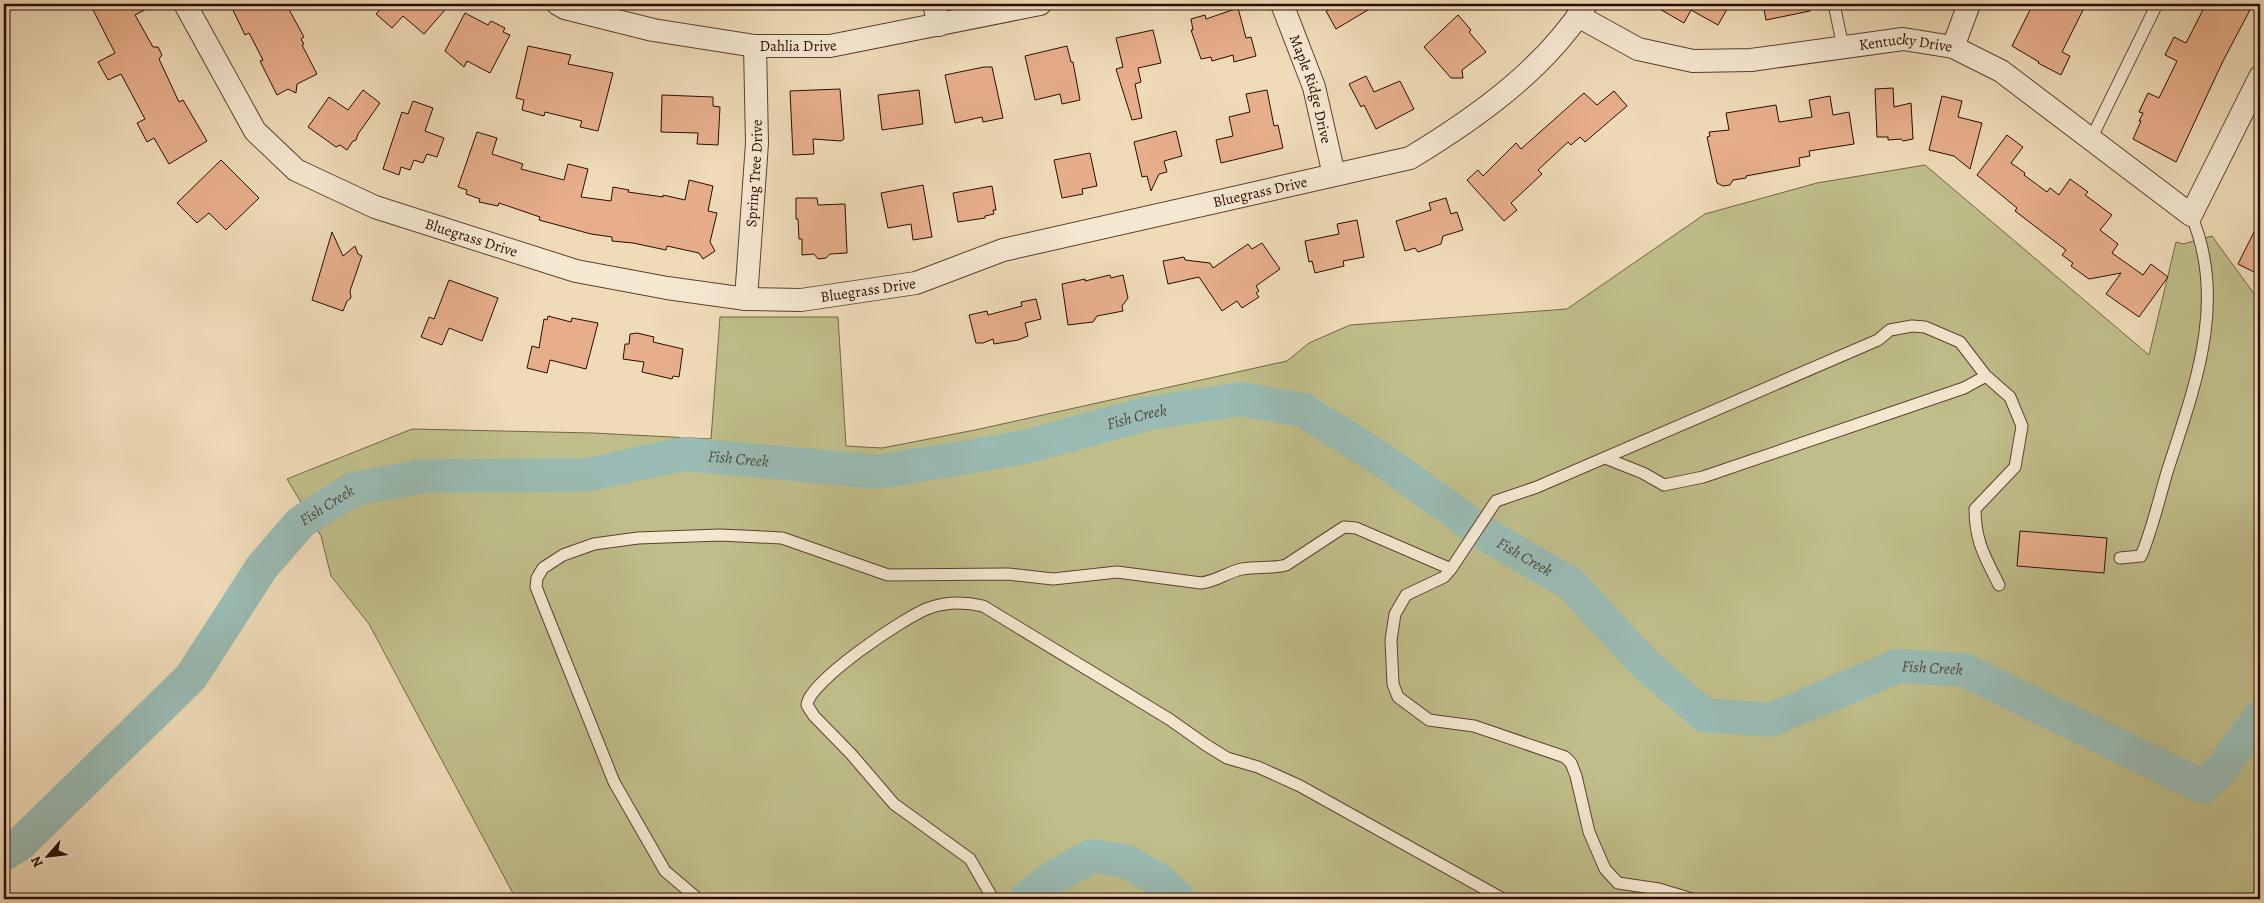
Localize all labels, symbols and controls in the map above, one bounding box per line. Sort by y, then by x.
street label: Kentucky Drive [1858,29,1954,57]
street label: Maple Ridge Drive [1285,32,1337,146]
street label: Dahlia Drive [759,35,839,56]
street label: Spring Tree Drive [741,119,767,228]
street label: Bluegrass Drive [1211,171,1309,212]
street label: Bluegrass Drive [423,214,521,262]
street label: Bluegrass Drive [819,273,917,307]
water label: Fish Creek [1104,400,1168,435]
water label: Fish Creek [707,445,770,473]
water label: Fish Creek [295,480,359,531]
water label: Fish Creek [1492,532,1556,582]
water label: Fish Creek [1901,655,1963,681]
north arrow [22,830,72,880]
text: N [26,853,48,871]

